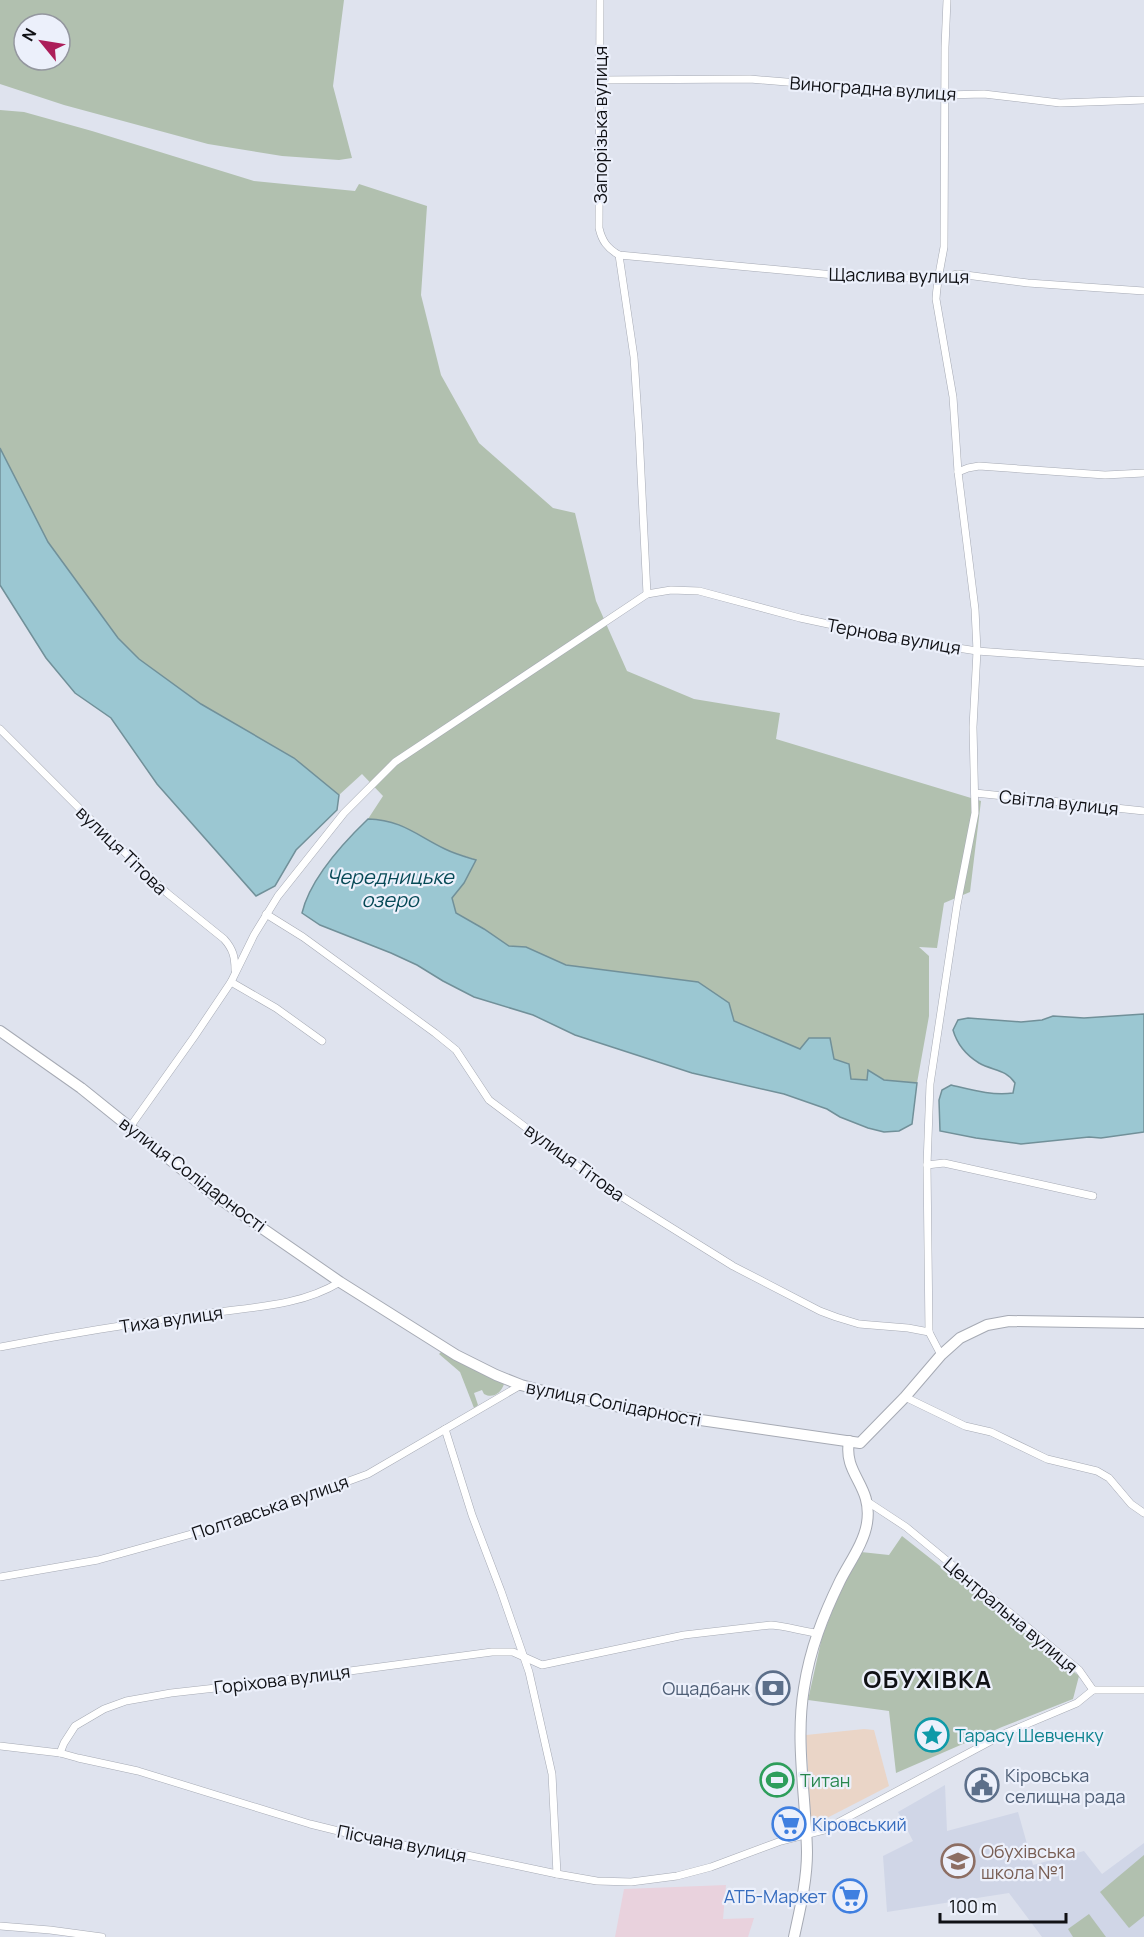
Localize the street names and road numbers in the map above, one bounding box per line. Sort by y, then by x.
street label: Запорізька вулиця [588,46,612,204]
street label: Виноградна вулиця [789,70,957,106]
street label: Щаслива вулиця [829,262,969,288]
street label: Тернова вулиця [825,612,963,660]
street label: Світла вулиця [998,784,1120,820]
street label: вулиця Тітова [71,800,173,900]
street label: вулиця Солідарності [115,1111,271,1237]
street label: вулиця Тітова [520,1118,630,1206]
street label: Тиха вулиця [118,1300,224,1338]
street label: вулиця Солідарності [524,1374,704,1432]
street label: Полтавська вулиця [188,1469,352,1545]
street label: Центральна вулиця [939,1552,1083,1678]
street label: Горіхова вулиця [213,1659,351,1699]
street label: Пісчана вулиця [335,1819,469,1867]

